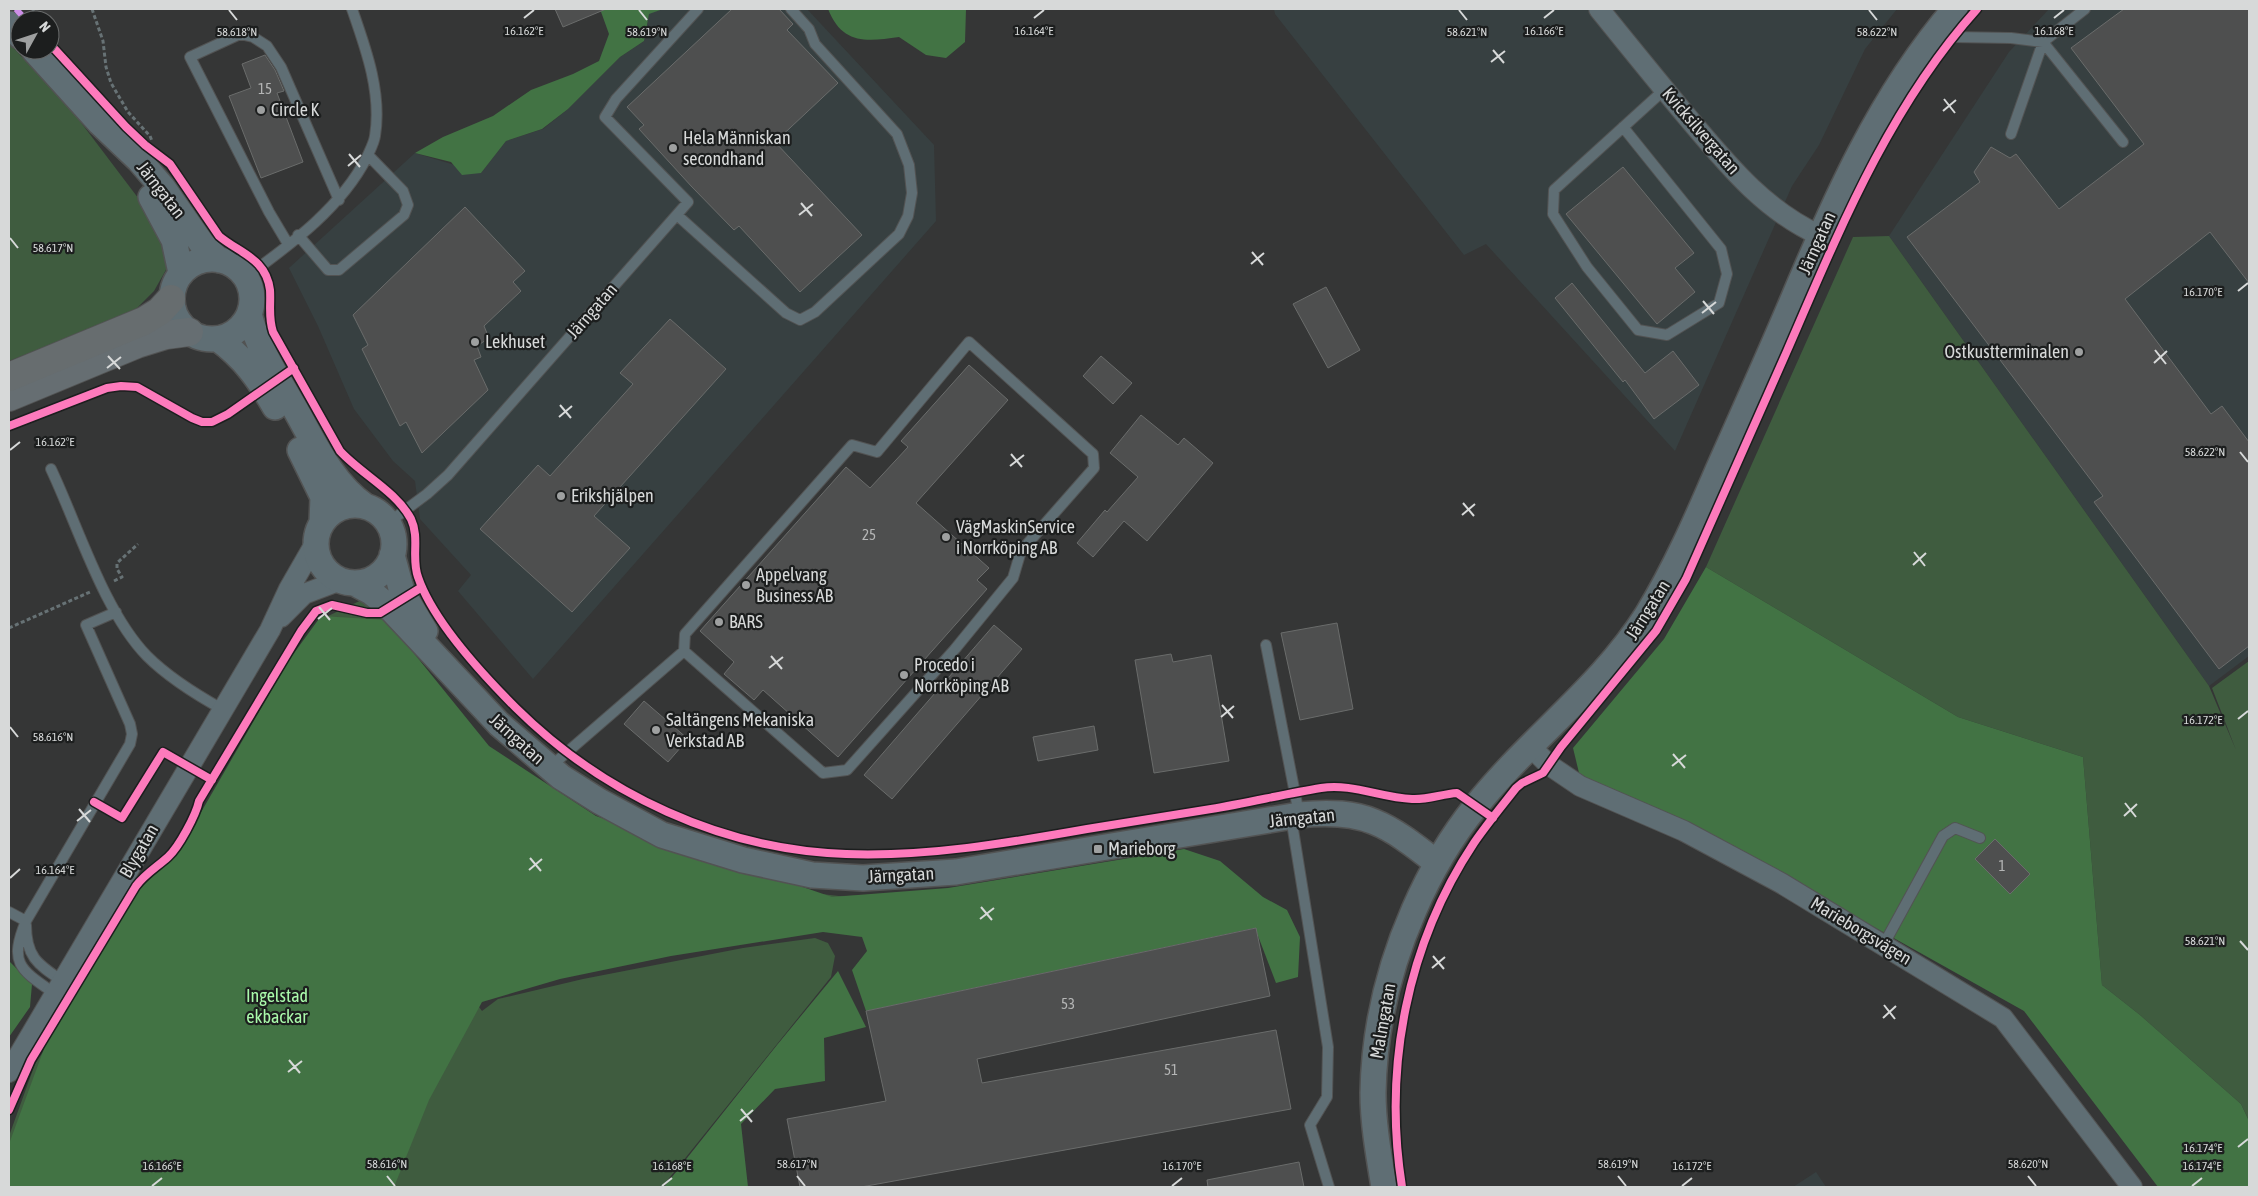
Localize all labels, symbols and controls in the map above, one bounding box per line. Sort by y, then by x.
north arrow [10,10,60,60]
text: N [36,18,54,35]
text: 16.162°E [505,24,543,38]
text: 16.164°E [1015,24,1053,38]
text: 16.166°E [1525,24,1563,38]
text: 16.168°E [2035,24,2073,38]
text: 58.618°N [217,25,257,39]
text: 58.619°N [627,25,667,39]
text: 58.621°N [1447,25,1487,39]
text: 58.622°N [1857,25,1897,39]
house number: 15 [258,80,272,97]
street label: Kvicksilvergatan [1658,83,1745,178]
place label: Circle K [271,99,319,120]
marker: Circle K [255,104,267,116]
place label: Hela Människan secondhand [683,127,791,169]
marker: Hela Människan secondhand [667,142,679,154]
street label: Järngatan [133,157,190,222]
street label: Järngatan [1793,208,1840,277]
text: 58.617°N [33,241,73,255]
street label: Järngatan [562,279,621,343]
text: 16.170°E [2184,285,2222,299]
place label: Lekhuset [485,331,545,352]
marker: Lekhuset [469,336,481,348]
place label: Ostkustterminalen [1945,341,2069,362]
marker: Ostkustterminalen [2073,346,2085,358]
text: 16.162°E [36,435,74,449]
text: 58.622°N [2185,445,2225,459]
place label: Erikshjälpen [571,485,654,506]
marker: Erikshjälpen [555,490,567,502]
place label: VägMaskinService i Norrköping AB [956,516,1075,558]
house number: 25 [862,526,876,543]
marker: VägMaskinService i Norrköping AB [940,531,952,543]
place label: Appelvang Business AB [756,564,834,606]
street label: Järngatan [1621,576,1674,643]
marker: Appelvang Business AB [740,579,752,591]
place label: BARS [729,611,763,632]
marker: BARS [713,616,725,628]
place label: Procedo i Norrköping AB [914,654,1009,696]
marker: Procedo i Norrköping AB [898,669,910,681]
street label: Järngatan [486,709,549,769]
place label: Saltängens Mekaniska Verkstad AB [666,709,814,751]
text: 16.172°E [2184,713,2222,727]
marker: Saltängens Mekaniska Verkstad AB [650,724,662,736]
text: 58.616°N [33,730,73,744]
street label: Järngatan [1268,804,1336,831]
street label: Blygatan [115,820,162,881]
place label: Marieborg [1108,838,1176,859]
marker: Marieborg [1092,843,1104,855]
house number: 1 [1998,857,2006,874]
street label: Järngatan [867,862,935,887]
text: 16.164°E [36,863,74,877]
street label: Marieborgsvägen [1807,892,1915,969]
text: 58.621°N [2185,934,2225,948]
street label: Malmgatan [1366,982,1399,1060]
park label: Ingelstad ekbackar [246,985,308,1027]
house number: 53 [1061,995,1075,1012]
house number: 51 [1164,1061,1178,1078]
text: 16.174°E [2184,1141,2222,1155]
text: 58.616°N [367,1157,407,1171]
text: 58.617°N [777,1157,817,1171]
text: 58.619°N [1598,1157,1638,1171]
text: 58.620°N [2008,1157,2048,1171]
text: 16.166°E [143,1159,181,1173]
text: 16.168°E [653,1159,691,1173]
text: 16.170°E [1163,1159,1201,1173]
text: 16.172°E [1673,1159,1711,1173]
text: 16.174°E [2183,1159,2221,1173]

